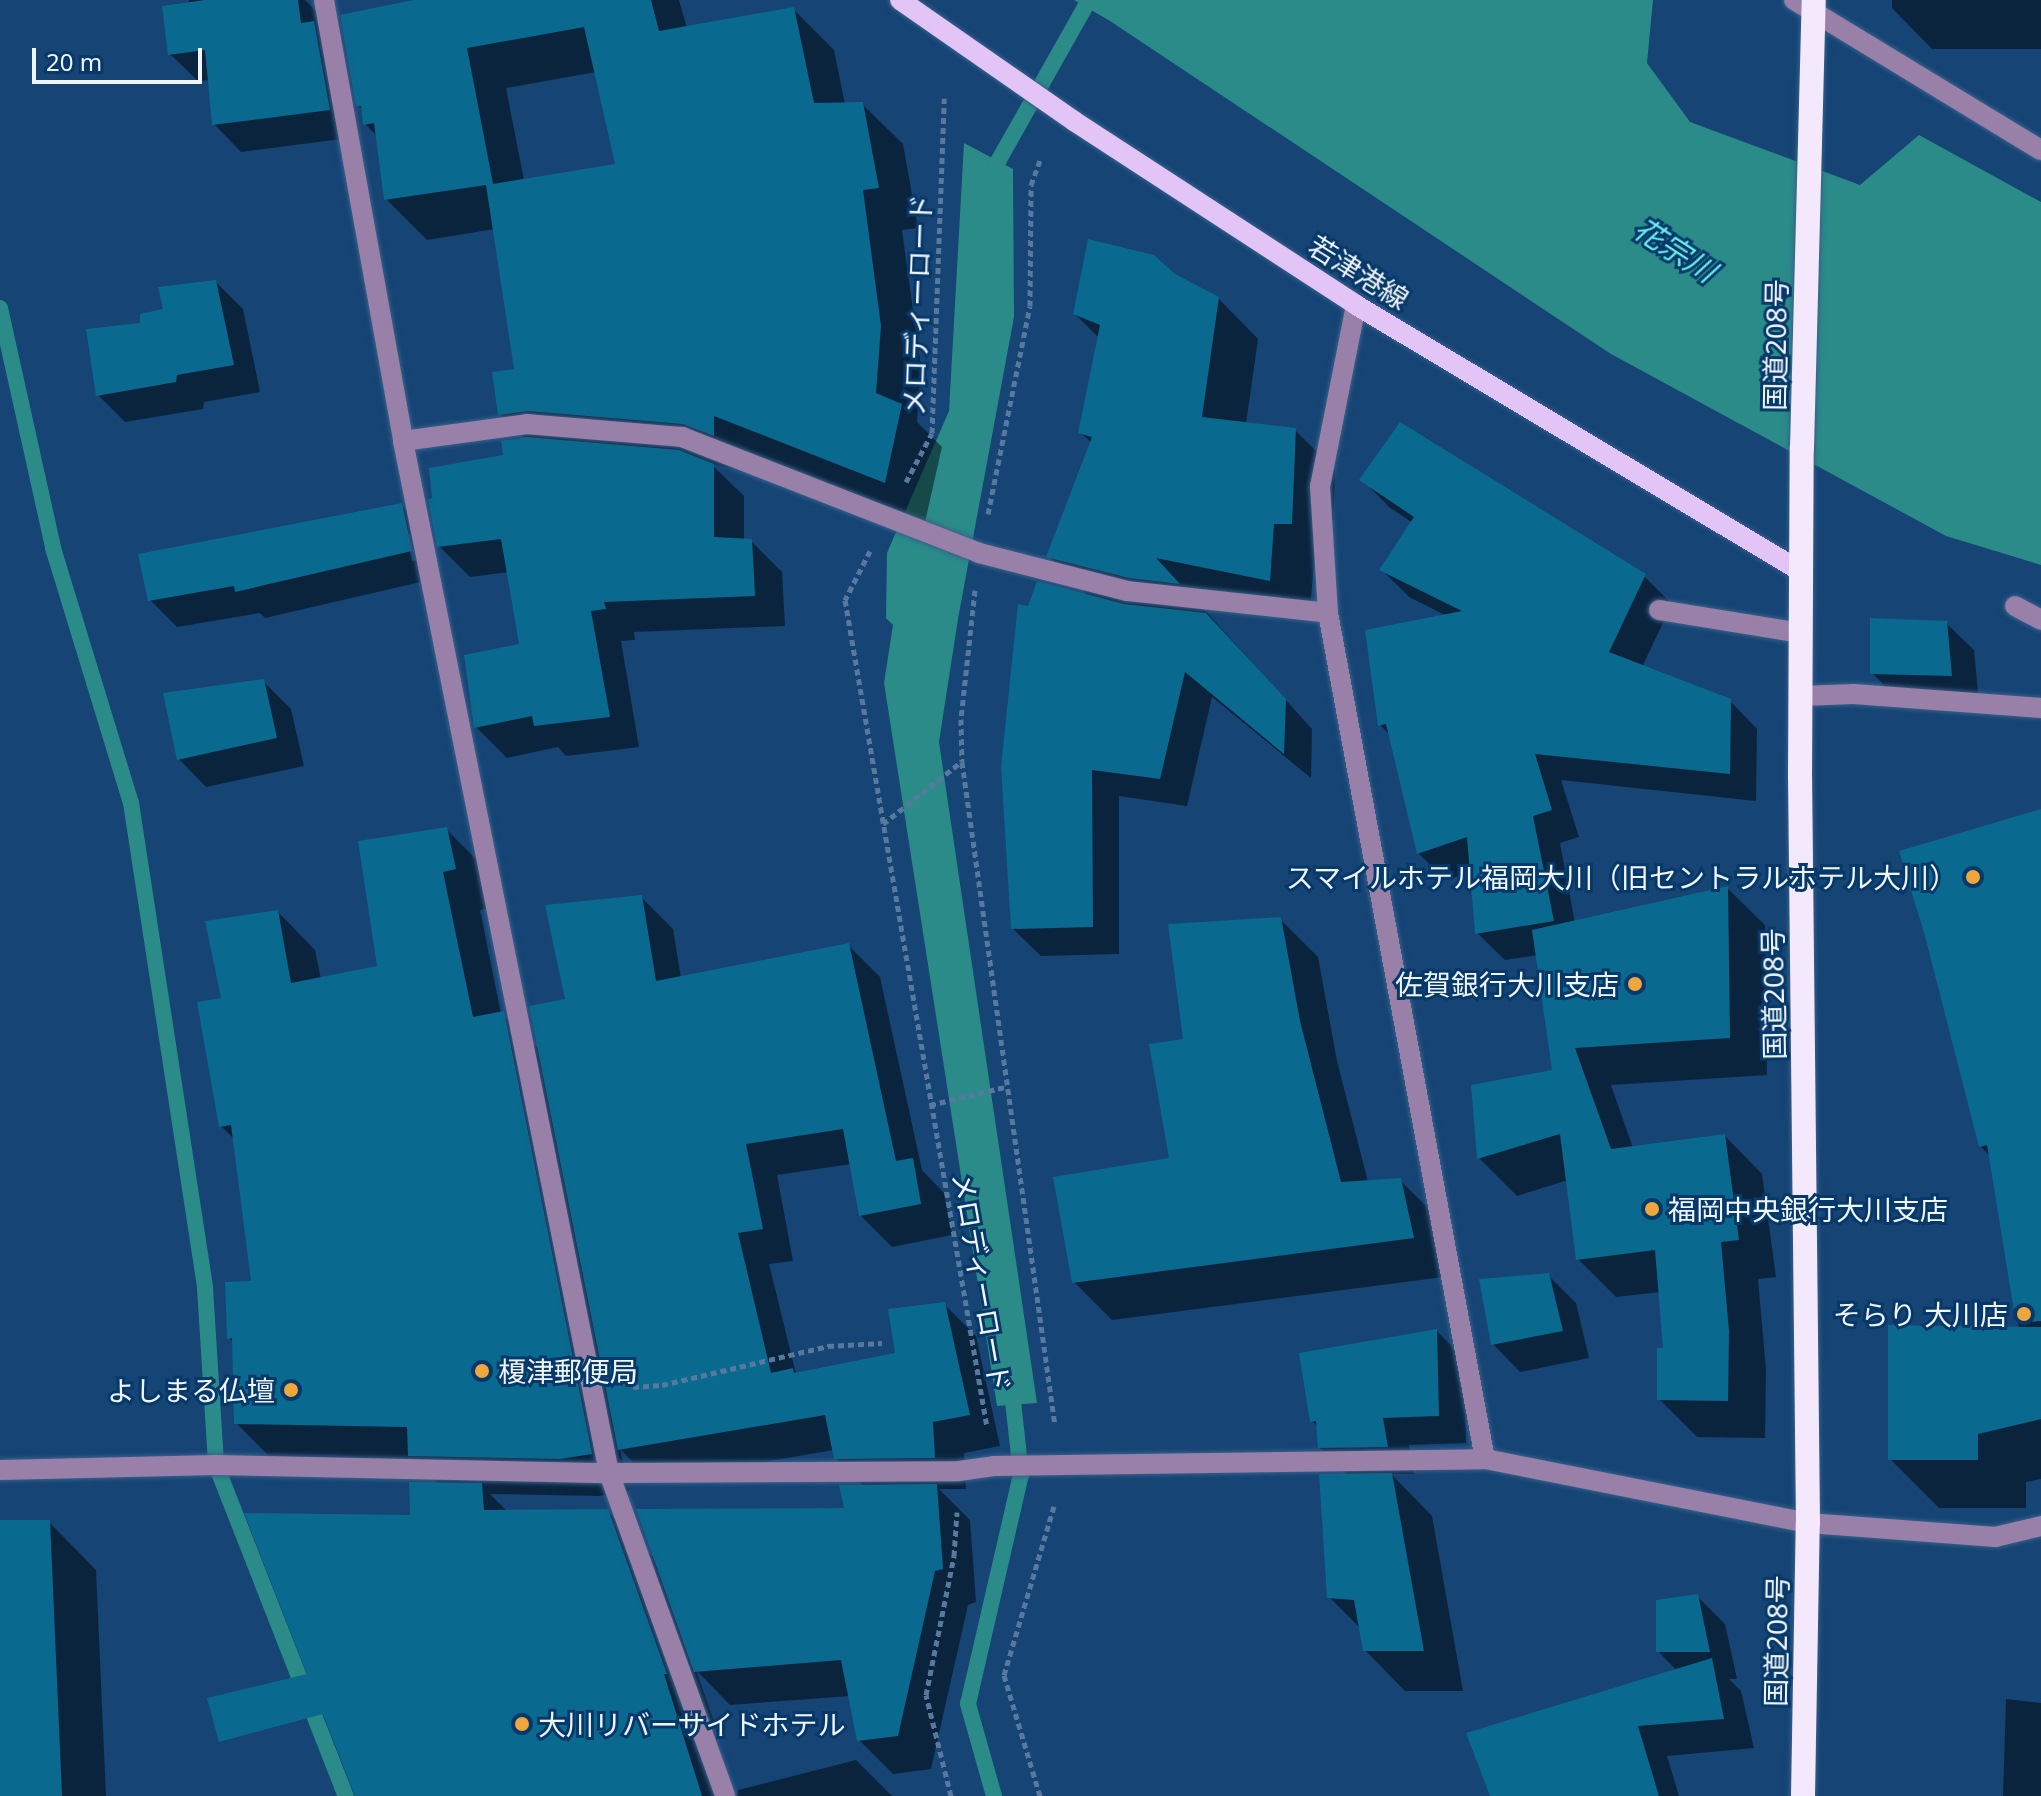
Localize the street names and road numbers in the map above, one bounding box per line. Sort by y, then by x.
street label: メロディーロード [896,192,938,418]
street label: 若津港線 [1303,228,1415,316]
street label: 国道208号 [1757,279,1793,411]
street label: 国道208号 [1755,928,1791,1060]
street label: メロディーロード [946,1169,1018,1395]
street label: 国道208号 [1758,1575,1794,1707]

